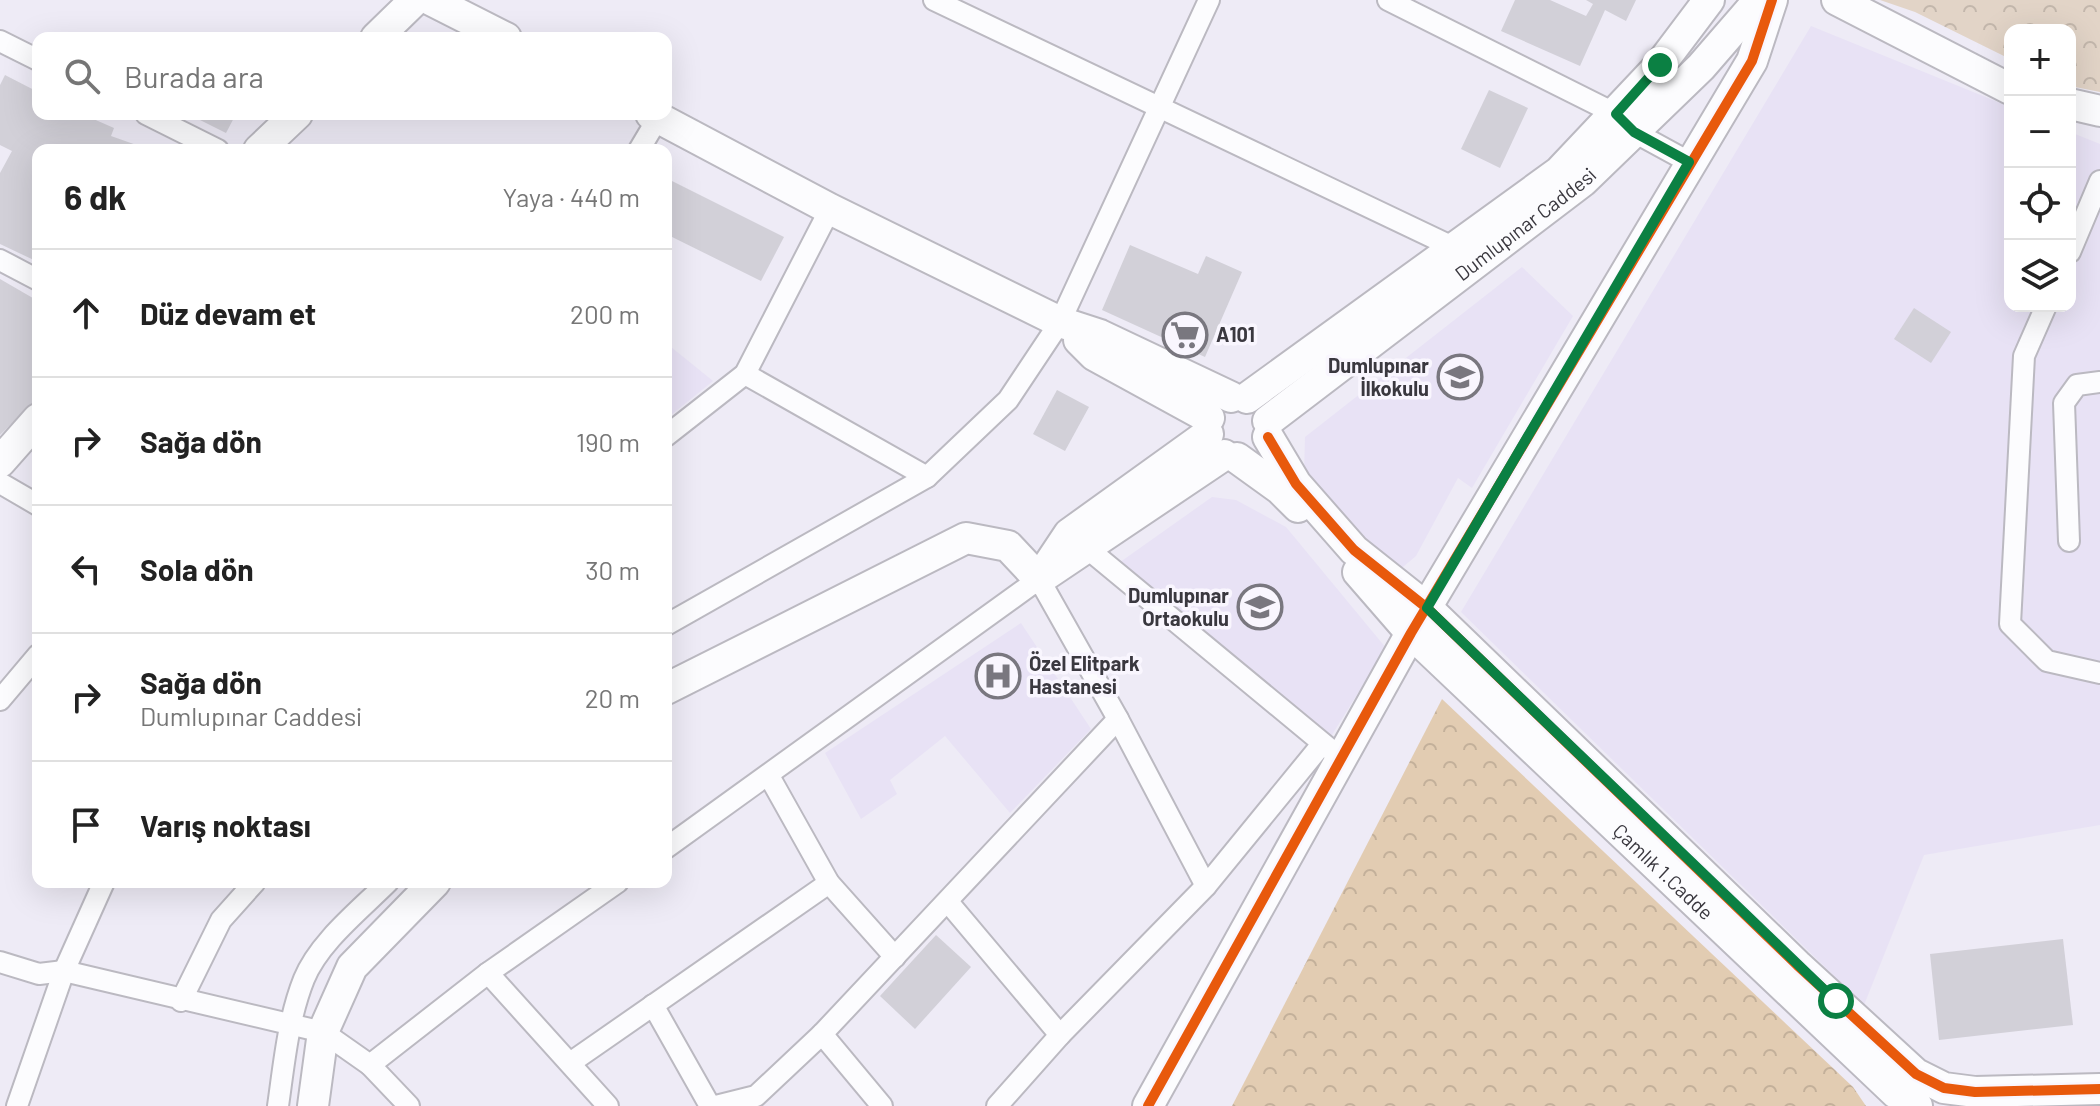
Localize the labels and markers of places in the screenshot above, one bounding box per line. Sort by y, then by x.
supermarket icon: A101 [1161,311,1209,359]
place label: A101 [1216,322,1255,346]
place label: Dumlupınar İlkokulu [1328,353,1429,400]
school or university icon: Dumlupınar İlkokulu [1436,353,1484,401]
place label: Dumlupınar Ortaokulu [1128,583,1229,630]
school or university icon: Dumlupınar Ortaokulu [1236,583,1284,631]
place label: Özel Elitpark Hastanesi [1029,651,1140,698]
hospital icon: Özel Elitpark Hastanesi [974,652,1022,700]

